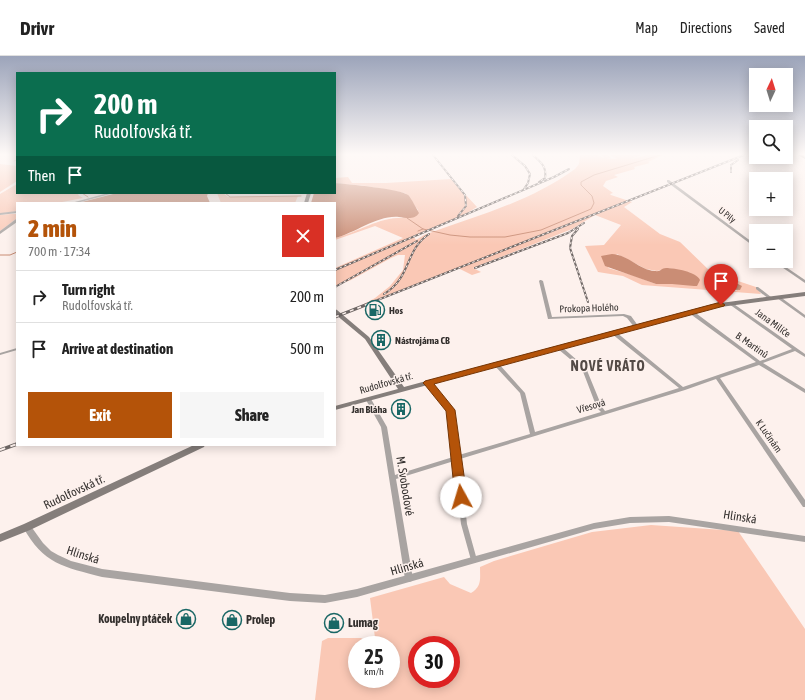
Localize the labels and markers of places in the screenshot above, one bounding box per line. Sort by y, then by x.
pin [704,264,738,305]
fuel station icon: Hos [364,299,386,321]
place label: Hos [389,305,404,316]
building icon: Nástrojárna CB [370,329,392,351]
place label: Nástrojárna CB [395,335,450,346]
building icon: Jan Bláha [390,398,412,420]
place label: Jan Bláha [350,404,387,415]
shop icon: Koupelny ptáček [175,608,197,630]
shop icon: Prolep [221,609,243,631]
place label: Koupelny ptáček [98,612,173,626]
shop icon: Lumag [323,612,345,634]
place label: Prolep [246,613,276,627]
place label: Lumag [348,616,379,630]

